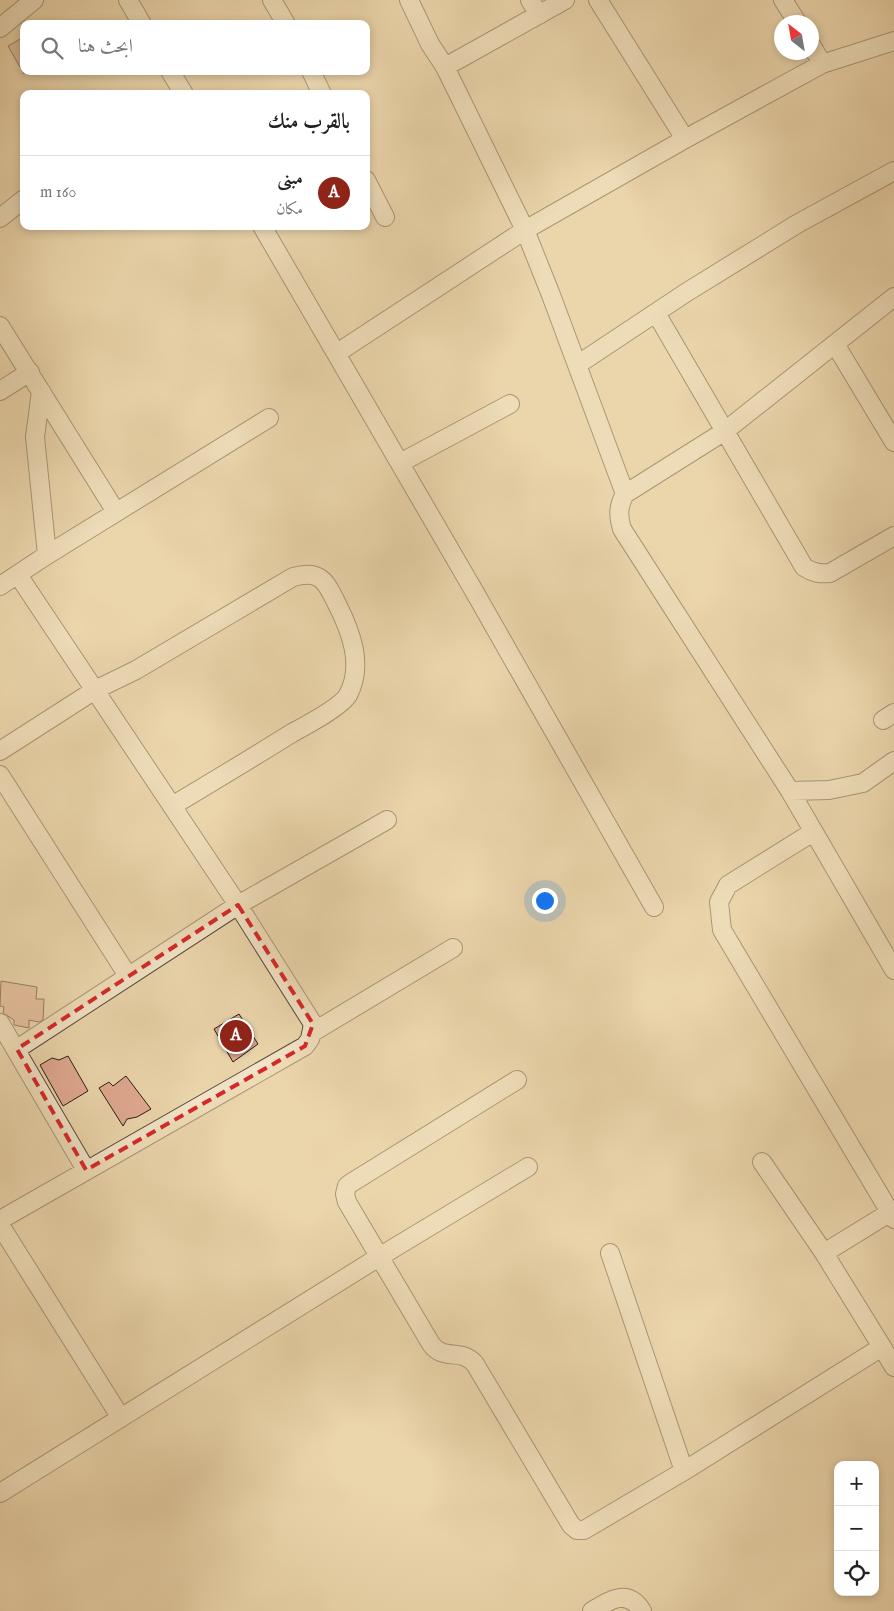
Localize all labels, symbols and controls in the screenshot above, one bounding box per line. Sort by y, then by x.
north arrow [774,15,819,60]
search box [20,20,370,75]
icon: search [38,34,66,62]
text: ابحث هنا [78,35,133,59]
text: بالقرب منك [268,109,350,136]
text: مبنى [277,167,303,191]
text: 160 m [40,183,76,203]
text: A [329,183,339,203]
text: مكان [276,200,303,220]
your location [532,888,558,914]
pin: A [220,1017,252,1055]
map controls [834,1461,879,1596]
button: + [834,1461,879,1506]
button: − [834,1506,879,1551]
button: locate [834,1551,879,1596]

